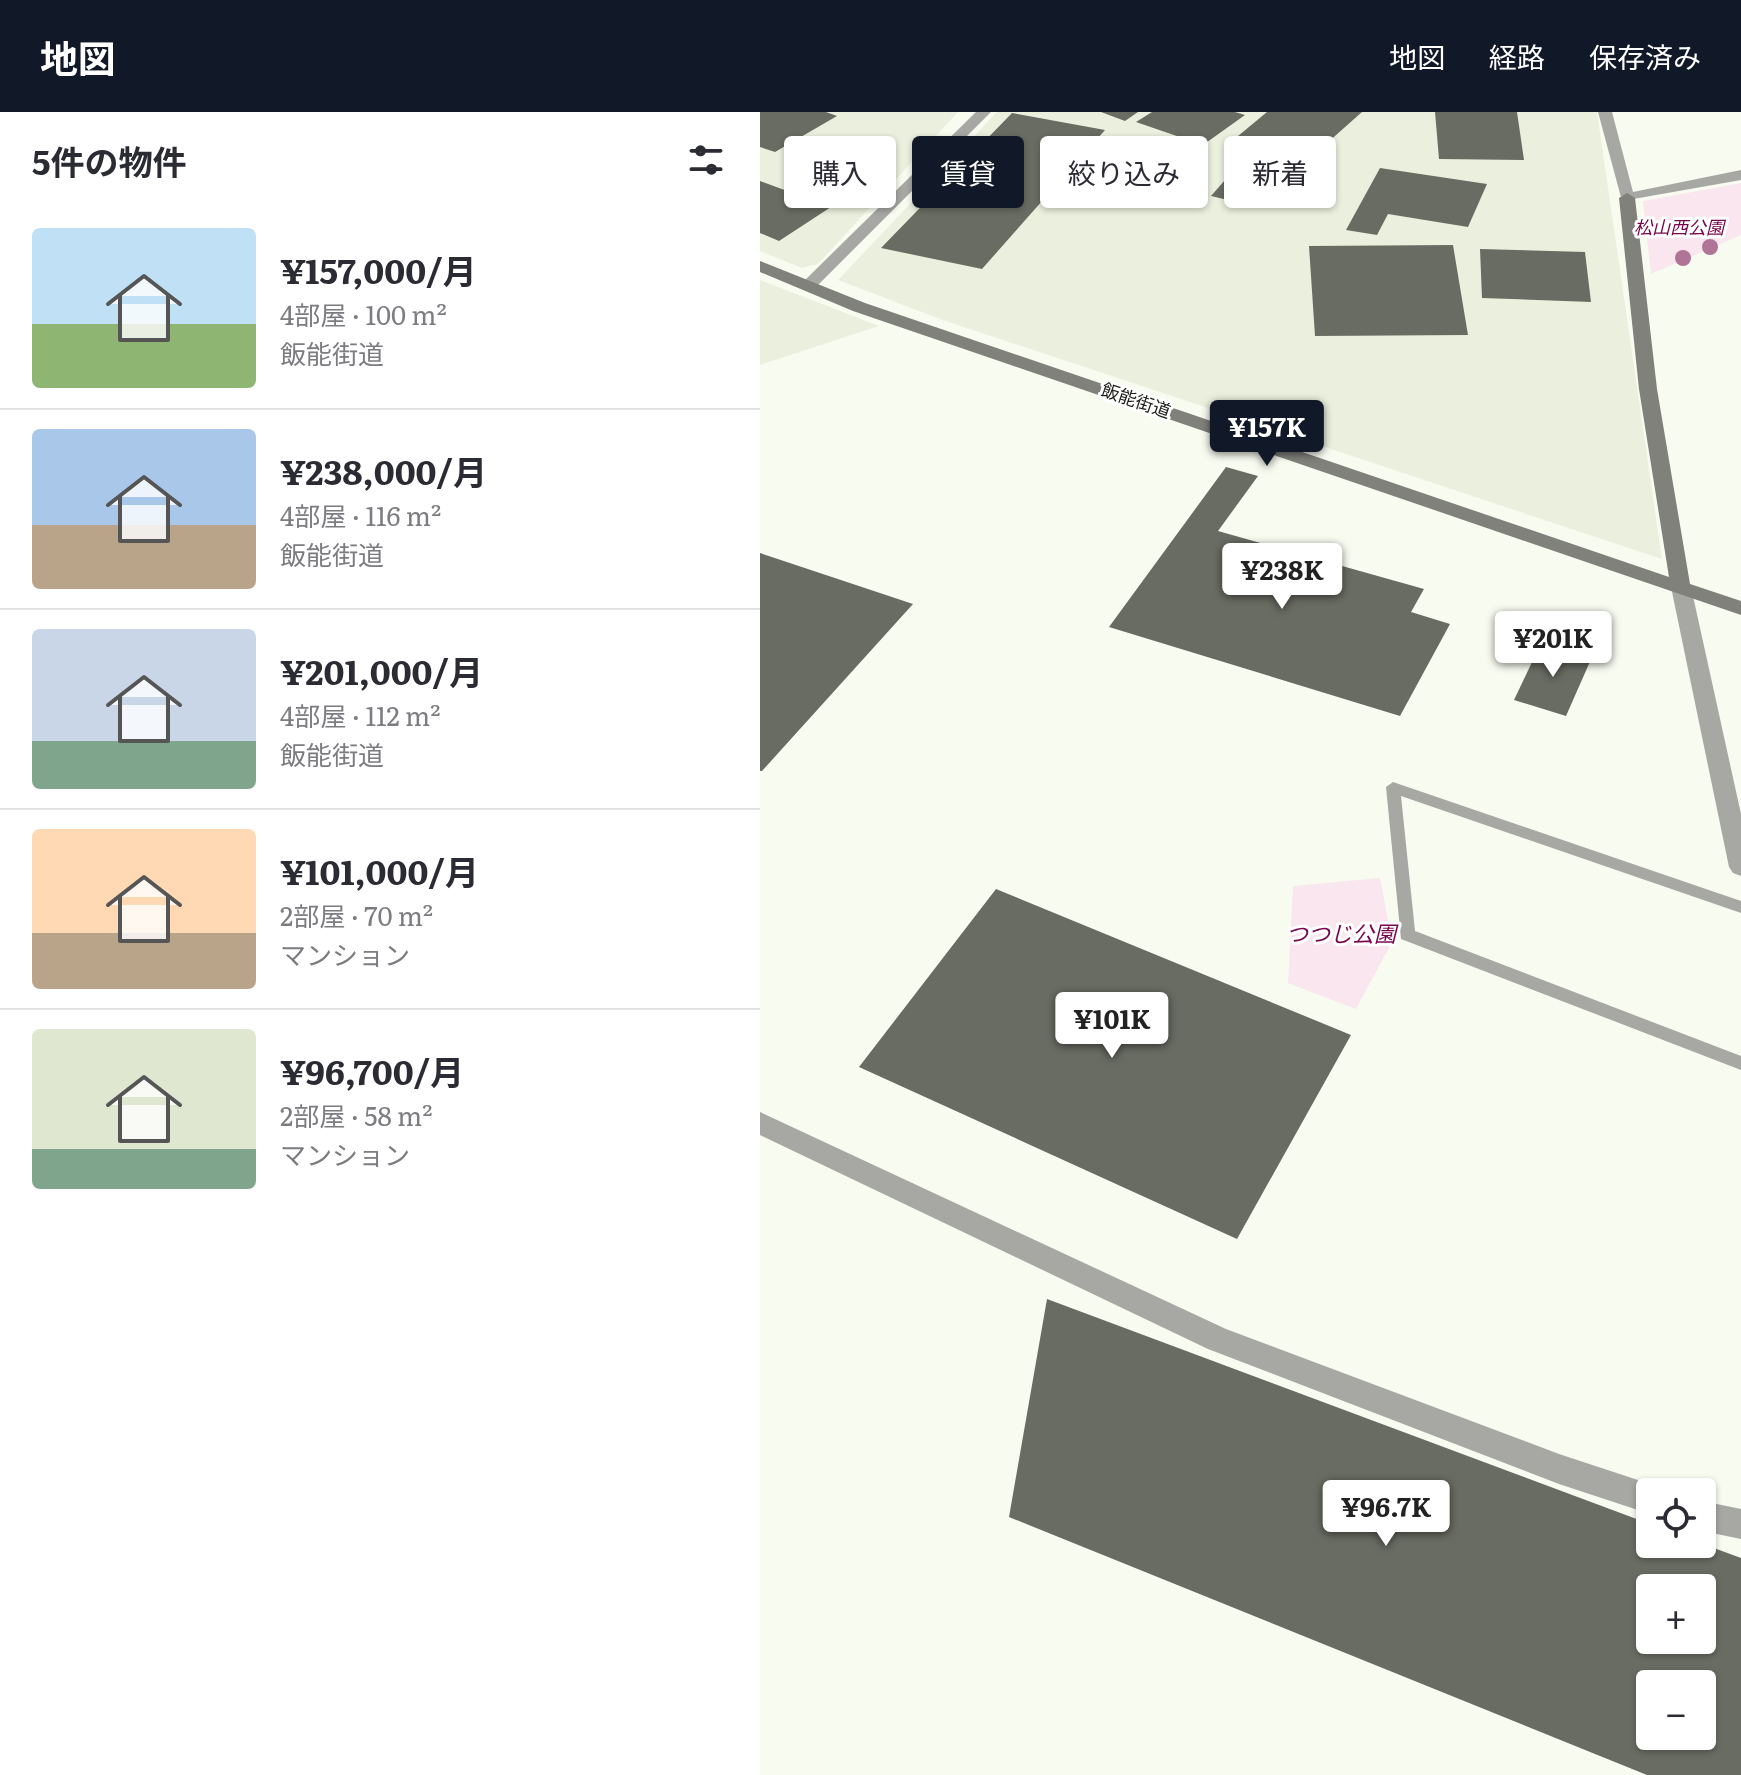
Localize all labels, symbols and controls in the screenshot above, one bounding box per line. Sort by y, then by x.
text: 地図 [40,28,116,85]
text: 地図 [1389,35,1445,77]
text: 経路 [1489,35,1545,77]
text: 保存済み [1589,35,1701,77]
text: 5件の物件 [32,135,187,185]
chip: 購入 [784,136,896,208]
chip: 賃貸 [912,136,1024,208]
chip: 絞り込み [1040,136,1208,208]
chip: 新着 [1224,136,1336,208]
icon: filters [684,138,728,182]
park label: 松山西公園 [1634,213,1727,240]
text: ¥157,000/月 [280,244,477,294]
icon: home [96,260,192,356]
text: 4部屋 · 100 m² [280,294,447,333]
text: 飯能街道 [280,333,384,372]
street label: 飯能街道 [1098,375,1175,424]
pin: ¥157K [1211,400,1323,468]
text: ¥157K [1228,406,1306,445]
text: ¥238,000/月 [280,445,487,495]
icon: home [96,461,192,557]
text: 4部屋 · 116 m² [280,495,441,534]
text: 飯能街道 [280,534,384,573]
pin: ¥238K [1226,543,1338,611]
text: ¥238K [1240,549,1324,588]
pin: ¥201K [1497,611,1609,679]
text: ¥201K [1513,617,1593,656]
text: ¥201,000/月 [280,645,483,695]
icon: home [96,661,192,757]
text: 4部屋 · 112 m² [280,695,440,734]
text: 飯能街道 [280,734,384,773]
text: ¥101,000/月 [280,845,479,895]
icon: home [96,861,192,957]
text: 2部屋 · 70 m² [280,895,433,934]
park label: つつじ公園 [1286,916,1399,949]
text: マンション [280,934,410,973]
pin: ¥101K [1056,992,1168,1060]
text: ¥101K [1073,998,1151,1037]
text: ¥96,700/月 [280,1045,464,1095]
icon: home [96,1061,192,1157]
text: 2部屋 · 58 m² [280,1095,433,1134]
text: マンション [280,1134,410,1173]
map controls [1636,1478,1716,1750]
button: locate [1636,1478,1716,1558]
pin: ¥96.7K [1321,1480,1451,1548]
text: ¥96.7K [1341,1486,1431,1525]
button: + [1636,1574,1716,1654]
button: − [1636,1670,1716,1750]

